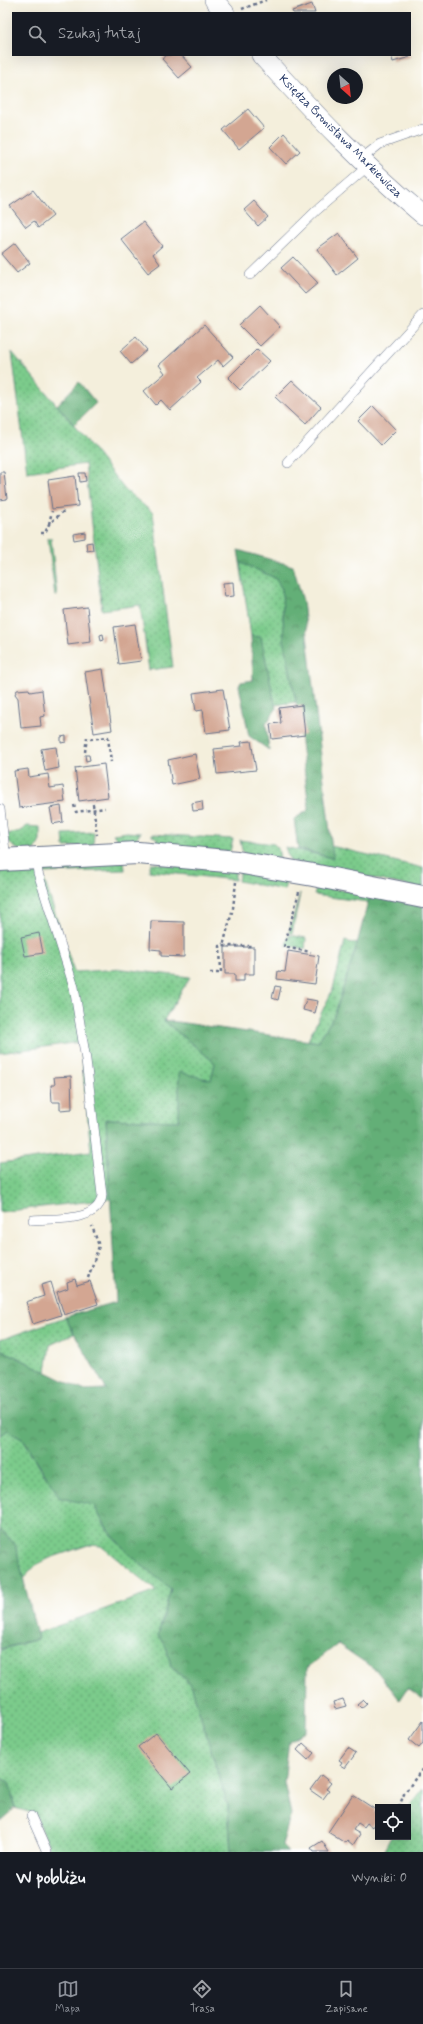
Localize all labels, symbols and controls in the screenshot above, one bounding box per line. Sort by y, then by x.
search box [12,12,411,56]
icon: search [26,23,48,45]
text: Szukaj tutaj [58,24,141,44]
north arrow [327,68,363,104]
street label: Księdza Bronisława Markiewicza [275,71,406,202]
map controls [375,1804,411,1840]
button: locate [375,1804,411,1840]
text: W pobliżu [16,1867,85,1889]
text: Wyniki: 0 [352,1870,407,1887]
tab: Mapa [55,1978,80,2016]
tab: Trasa [190,1978,215,2016]
tab: Zapisane [325,1978,368,2016]

